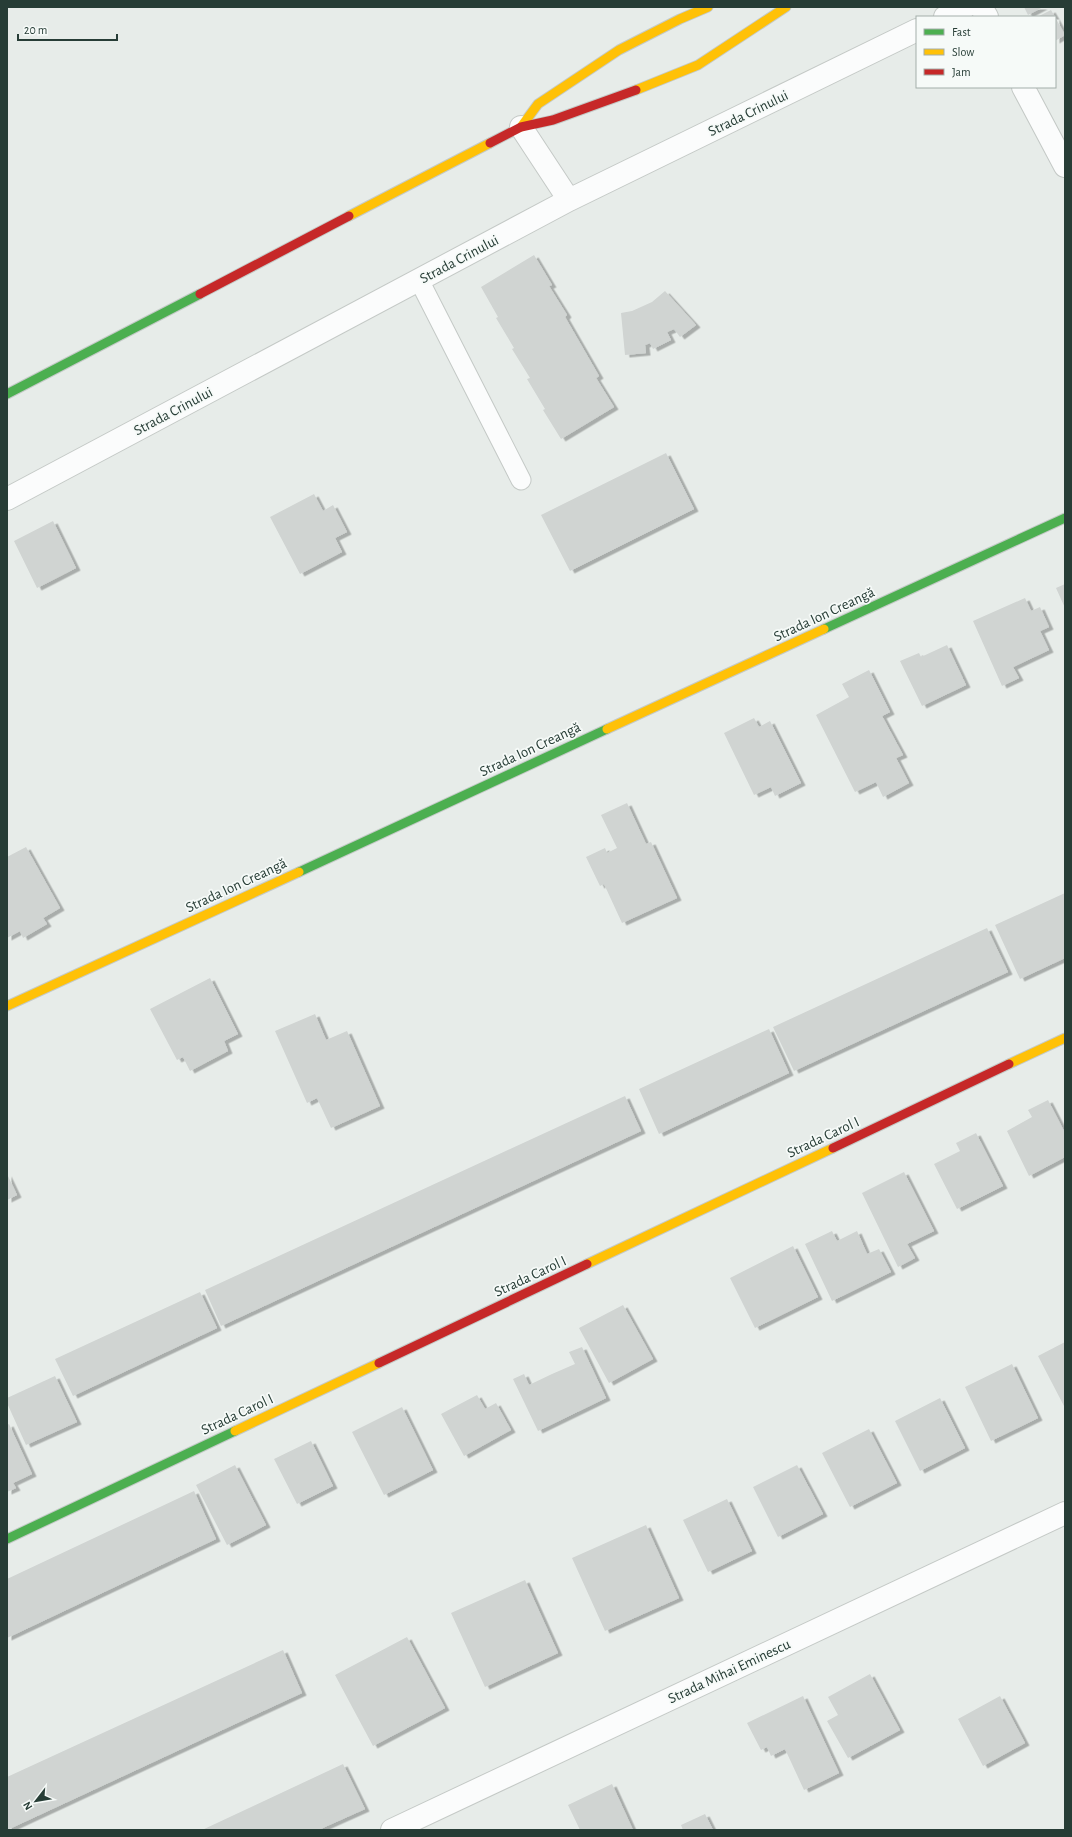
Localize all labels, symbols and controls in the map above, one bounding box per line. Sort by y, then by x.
scale bar [18,16,117,42]
legend [916,16,1056,88]
text: 20 m [24,24,47,36]
text: Fast [952,26,971,38]
text: Slow [952,46,974,58]
text: Jam [952,66,971,78]
street label: Strada Crinului [706,88,791,139]
street label: Strada Crinului [417,232,501,286]
street label: Strada Crinului [131,384,215,438]
street label: Strada Ion Creangă [771,584,877,644]
street label: Strada Ion Creangă [477,719,583,779]
street label: Strada Ion Creangă [183,855,289,915]
street label: Strada Carol I [785,1114,862,1161]
street label: Strada Carol I [492,1253,569,1300]
street label: Strada Carol I [199,1391,276,1438]
street label: Strada Mihai Eminescu [666,1636,793,1706]
north arrow [16,1781,56,1821]
text: N [21,1800,35,1812]

